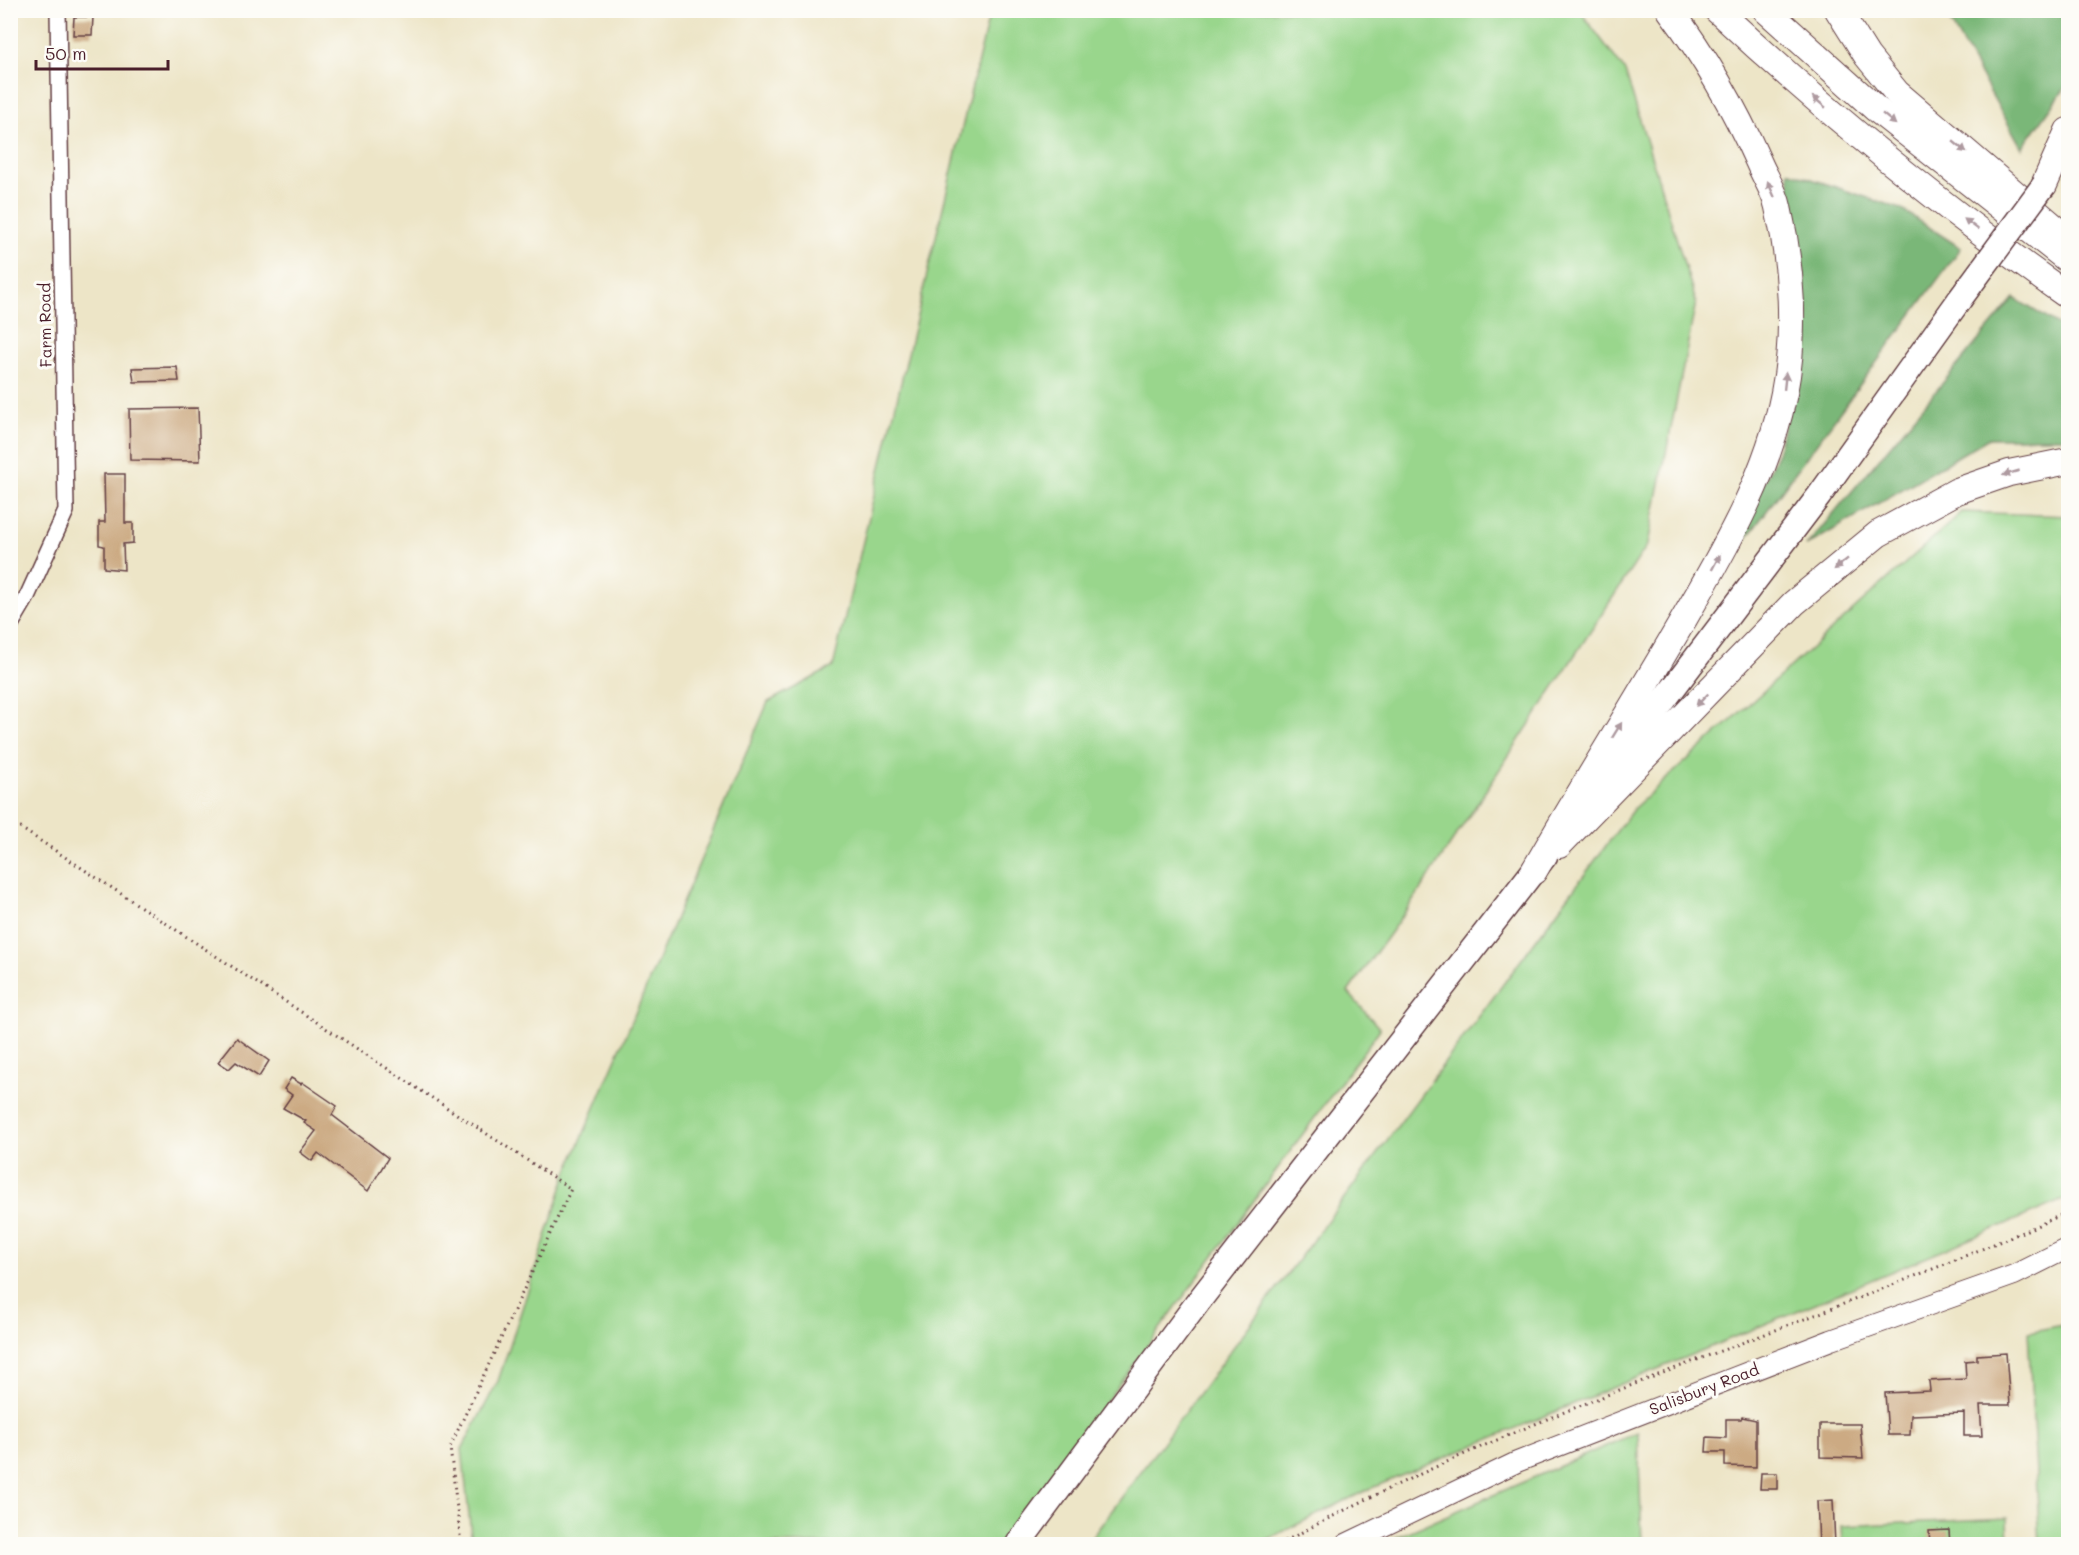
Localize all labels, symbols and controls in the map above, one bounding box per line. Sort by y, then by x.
scale bar [36,33,168,71]
text: 50 m [45,41,87,65]
one-way arrow [1812,96,1827,109]
one-way arrow [1881,112,1896,125]
one-way arrow [1952,140,1967,153]
one-way arrow [1766,181,1775,198]
one-way arrow [1963,218,1979,230]
street label: Farm Road [33,282,56,368]
one-way arrow [1780,372,1790,391]
one-way arrow [2002,469,2020,478]
one-way arrow [1711,554,1721,571]
one-way arrow [1833,558,1849,571]
one-way arrow [1695,693,1709,708]
one-way arrow [1611,722,1622,738]
street label: Salisbury Road [1646,1358,1762,1419]

